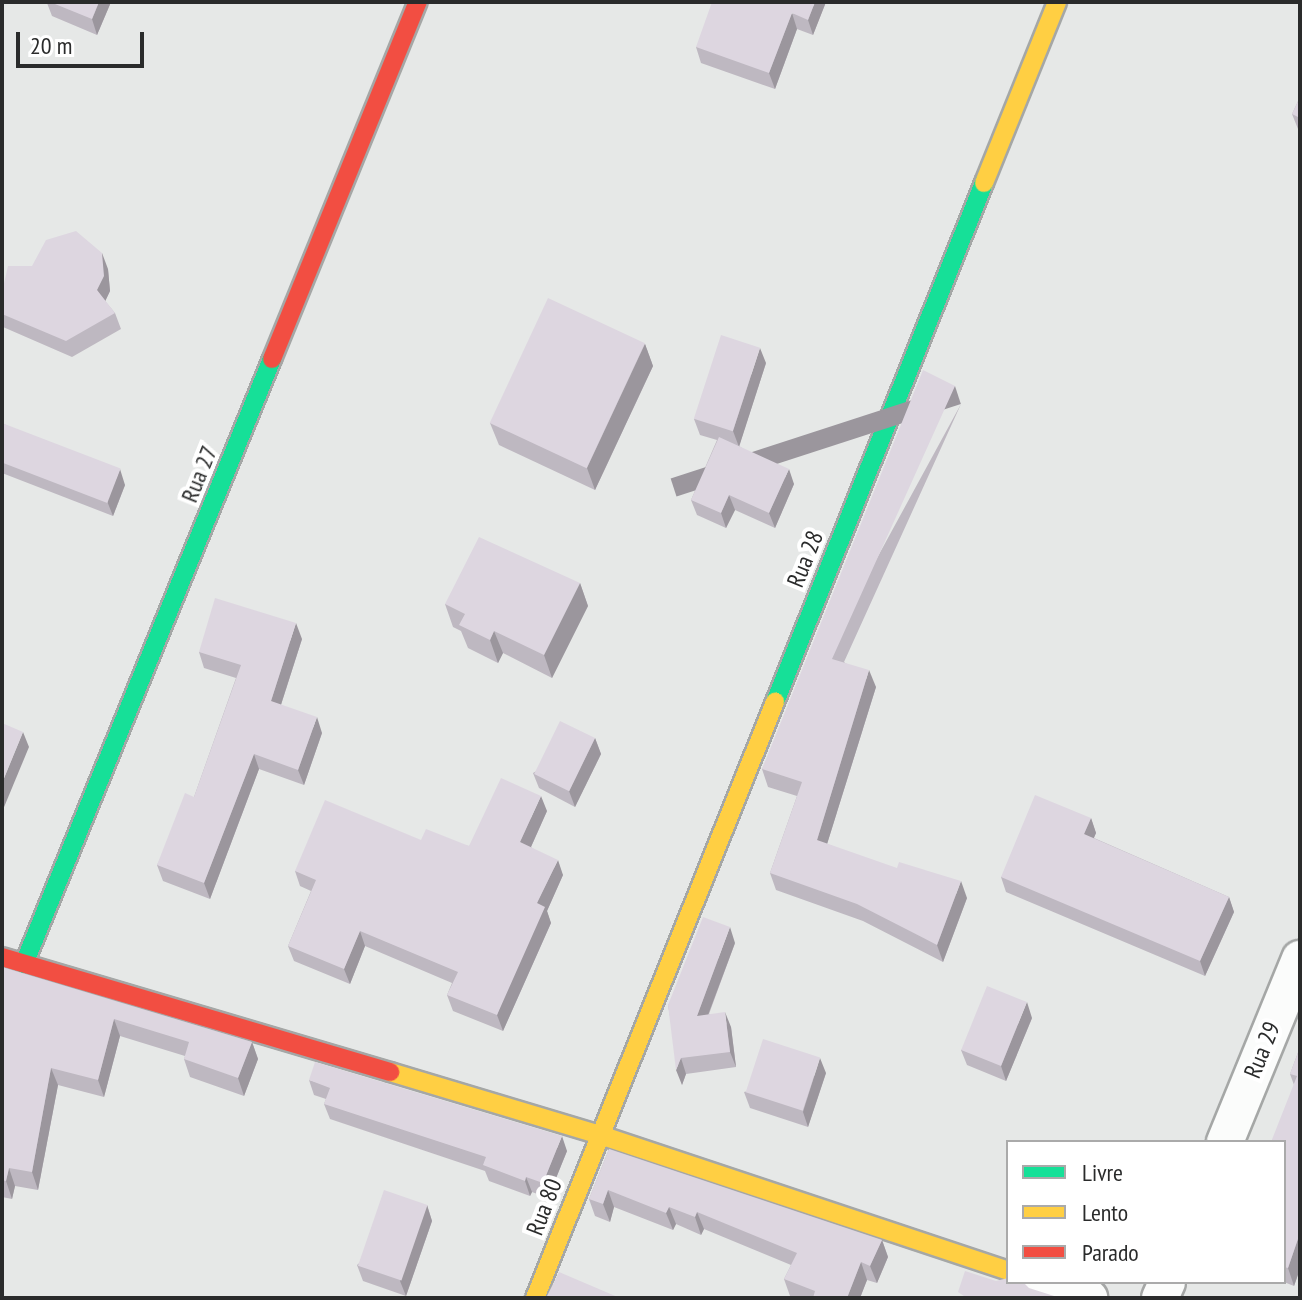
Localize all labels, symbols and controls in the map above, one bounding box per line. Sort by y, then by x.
scale bar [20,16,148,66]
text: 20 m [30,30,72,61]
street label: Rua 27 [175,442,223,506]
street label: Rua 28 [781,527,829,591]
street label: Rua 29 [1238,1018,1286,1082]
legend [1006,1140,1286,1284]
text: Livre [1082,1157,1123,1188]
street label: Rua 80 [520,1175,568,1239]
text: Lento [1082,1197,1128,1228]
text: Parado [1082,1237,1139,1268]

